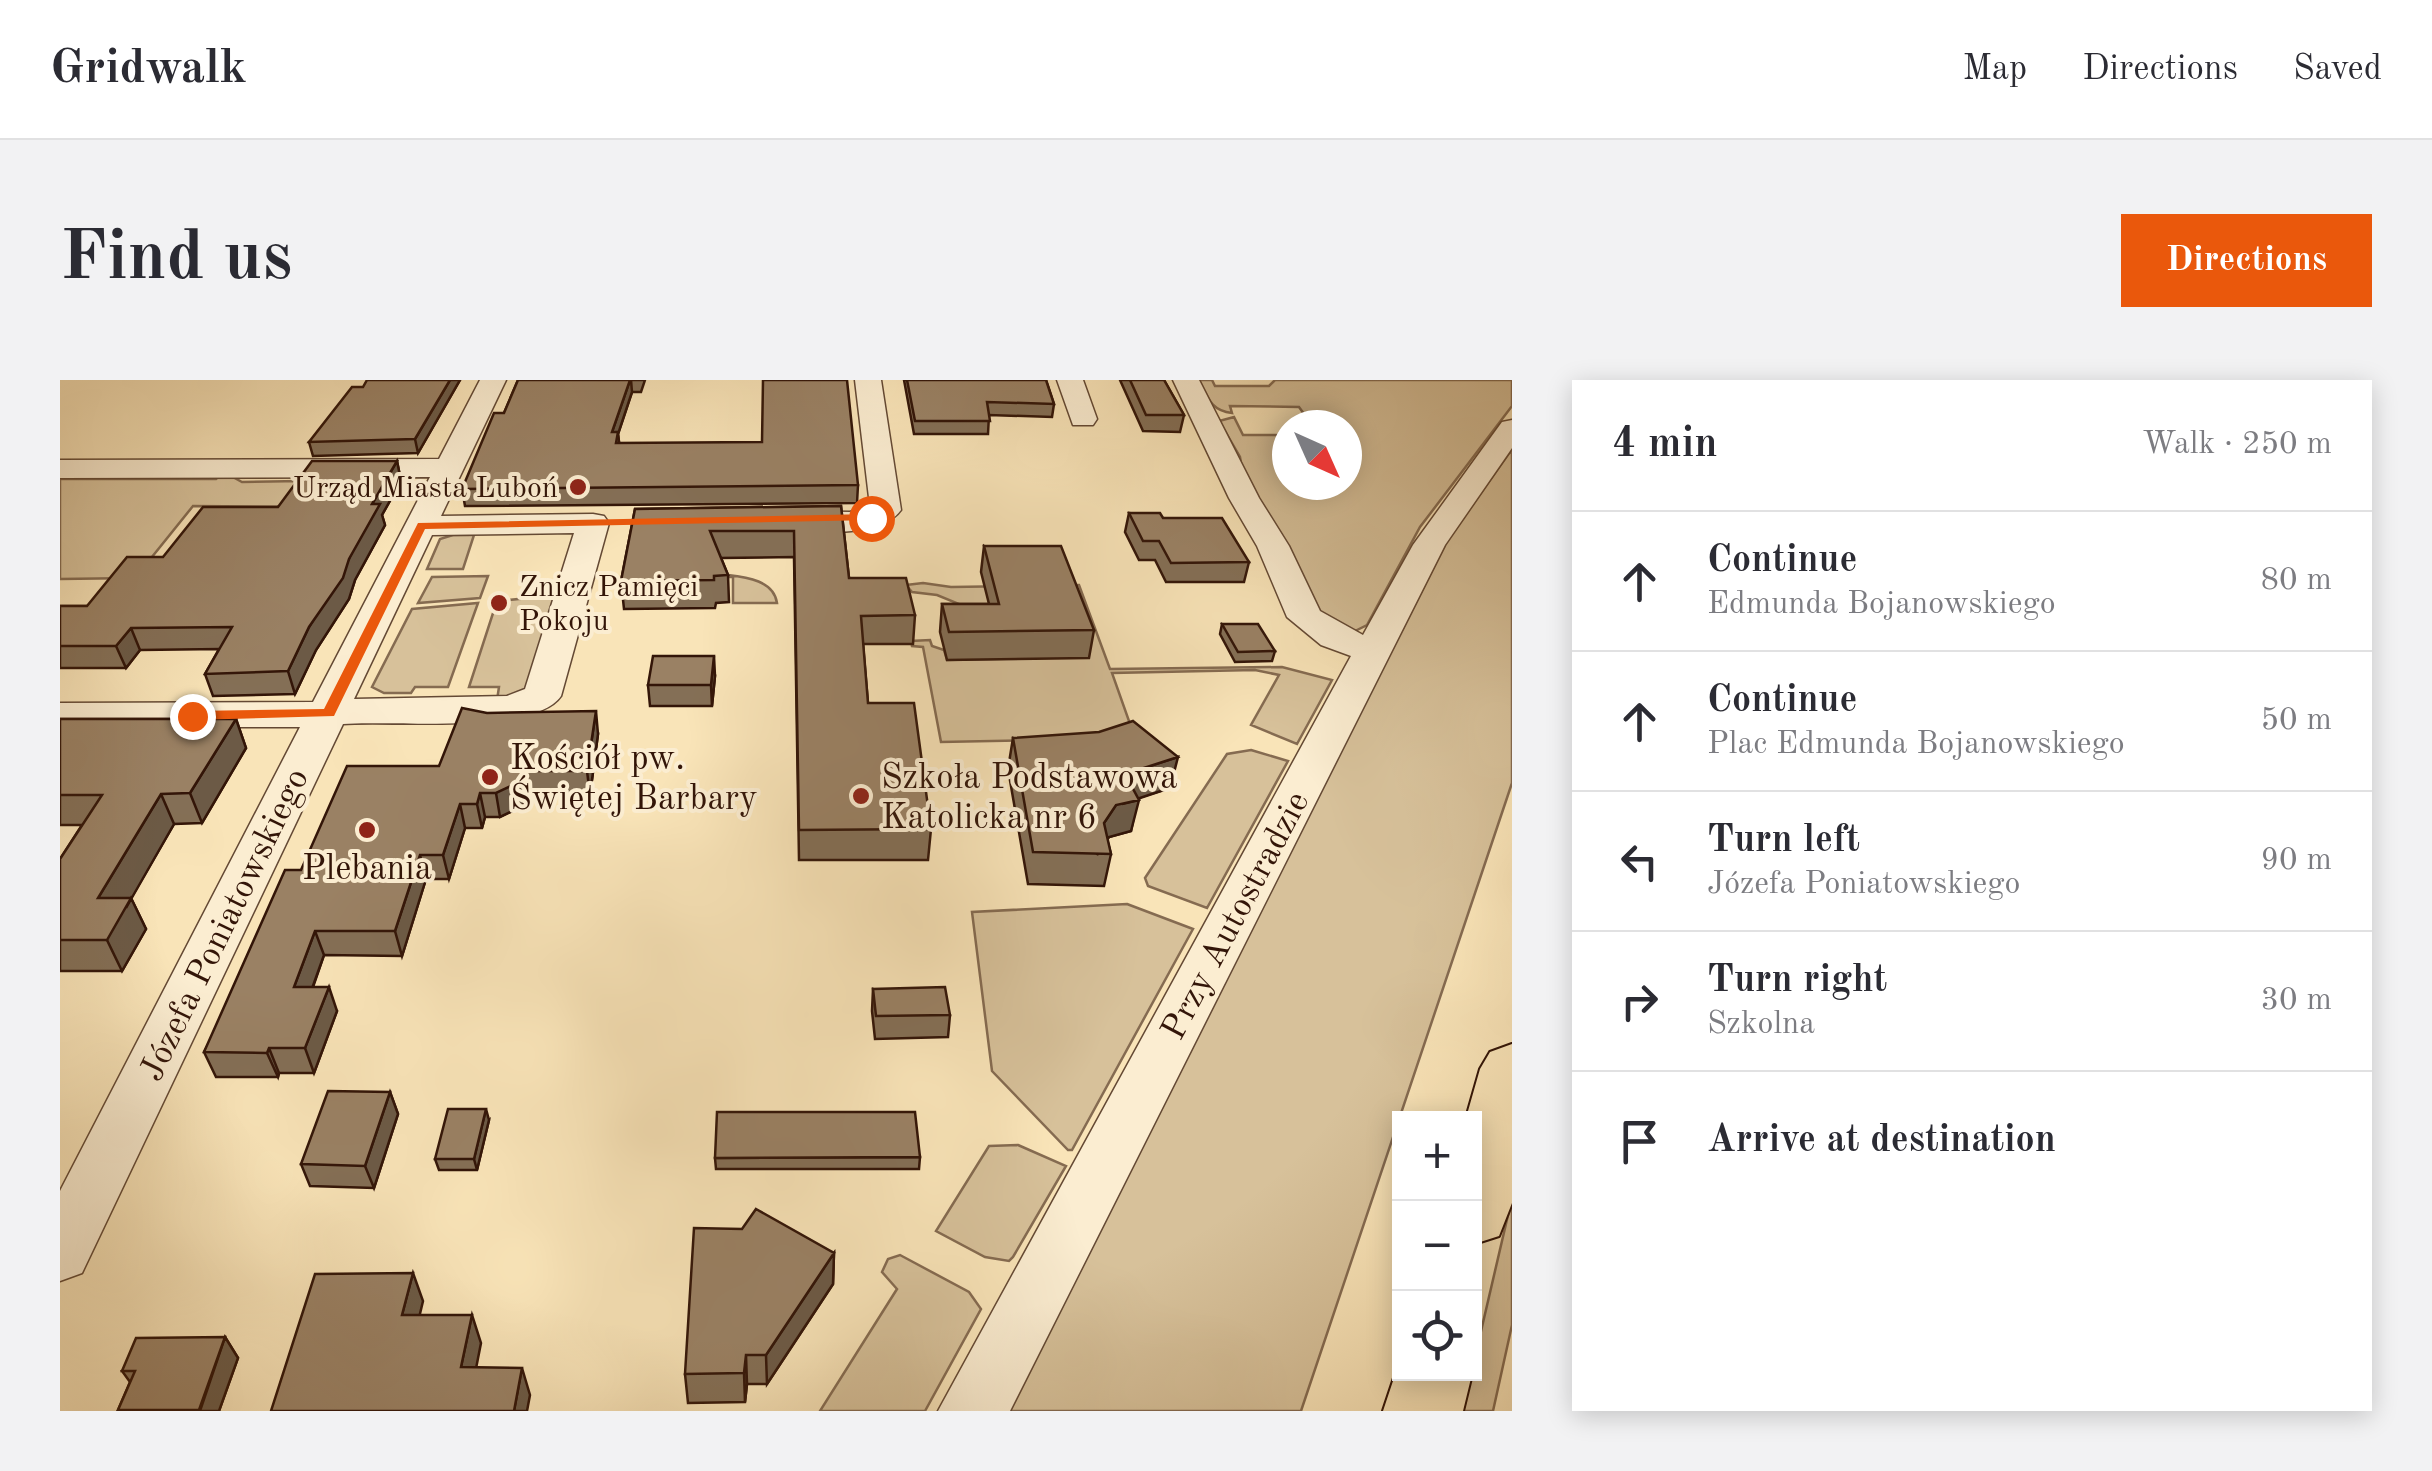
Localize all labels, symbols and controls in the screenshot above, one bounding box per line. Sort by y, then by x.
text: Gridwalk [50,45,247,93]
text: Map [1962,52,2027,87]
text: Directions [2082,52,2238,87]
text: Saved [2293,52,2382,87]
button: Directions [2121,214,2372,307]
text: Find us [60,225,292,295]
north arrow [1272,410,1362,500]
text: 4 min [1612,424,1718,466]
text: Walk · 250 m [2142,429,2332,461]
place label: Urząd Miasta Luboń [293,474,558,504]
marker: Urząd Miasta Luboń [567,476,589,498]
route start [849,496,895,542]
text: Continue [1707,542,1857,580]
icon: ahead [1612,554,1667,609]
text: 80 m [2261,565,2332,597]
place label: Znicz Pamięci Pokoju [519,573,698,637]
text: Edmunda Bojanowskiego [1707,589,2056,621]
marker: Znicz Pamięci Pokoju [488,592,510,614]
text: Continue [1707,682,1857,720]
route end [170,694,216,740]
icon: ahead [1612,694,1667,749]
text: 50 m [2261,705,2332,737]
text: Plac Edmunda Bojanowskiego [1707,729,2125,761]
place label: Kościół pw. Świętej Barbary [510,742,758,817]
place label: Szkoła Podstawowa Katolicka nr 6 [881,761,1178,836]
street label: Józefa Poniatowskiego [134,763,316,1087]
marker: Kościół pw. Świętej Barbary [479,766,501,788]
marker: Szkoła Podstawowa Katolicka nr 6 [850,785,872,807]
street label: Przy Autostradzie [1156,786,1316,1046]
marker: Plebania [356,819,378,841]
text: Turn left [1707,822,1860,860]
icon: left [1612,834,1667,889]
text: 90 m [2261,845,2332,877]
place label: Plebania [302,852,432,887]
text: Józefa Poniatowskiego [1707,869,2020,901]
text: Turn right [1707,962,1887,1000]
icon: right [1612,974,1667,1029]
text: 30 m [2261,985,2332,1017]
text: Szkolna [1707,1009,1815,1041]
map controls [1392,1111,1482,1381]
button: + [1392,1111,1482,1201]
icon: arrive [1612,1114,1667,1169]
text: Arrive at destination [1707,1122,2056,1160]
button: − [1392,1201,1482,1291]
button: locate [1392,1291,1482,1381]

